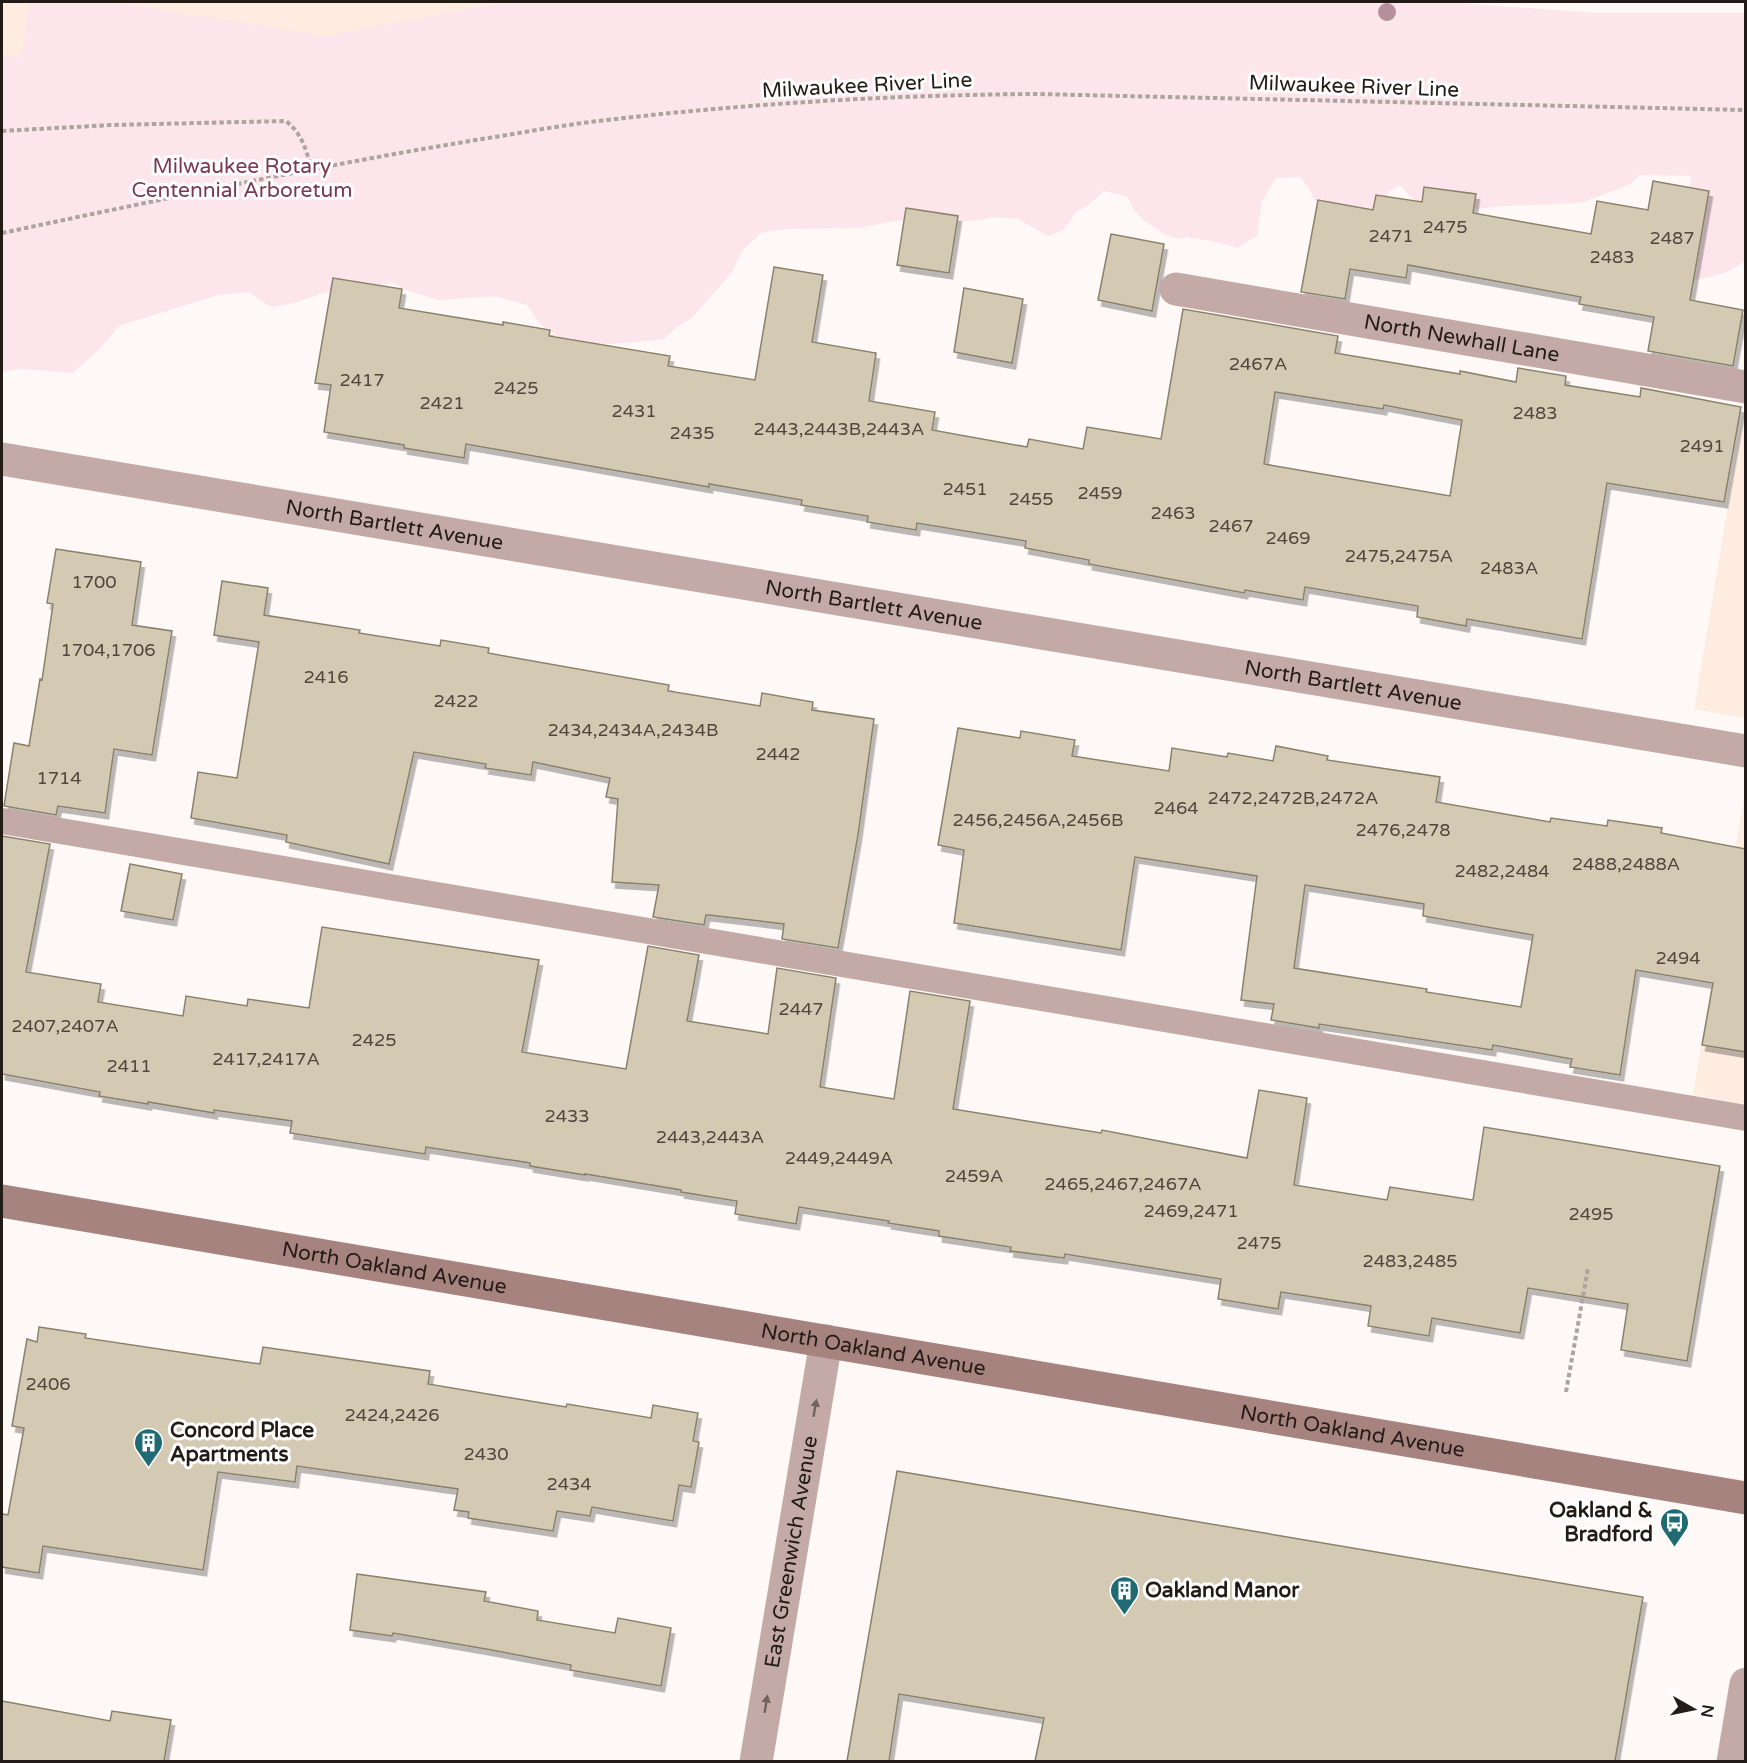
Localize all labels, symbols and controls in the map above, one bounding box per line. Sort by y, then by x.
street label: Milwaukee River Line [761,68,973,103]
street label: Milwaukee River Line [1248,70,1460,103]
park label: Milwaukee Rotary Centennial Arboretum [131,154,353,203]
house number: 2475 [1422,216,1468,238]
house number: 2471 [1368,225,1414,247]
house number: 2487 [1649,227,1695,249]
house number: 2483 [1589,246,1635,268]
street label: North Newhall Lane [1362,310,1561,368]
house number: 2467A [1229,353,1287,375]
house number: 2417 [339,369,385,391]
house number: 2425 [493,377,539,399]
house number: 2421 [419,392,465,414]
house number: 2431 [611,400,657,422]
house number: 2483 [1512,402,1558,424]
house number: 2443,2443B,2443A [754,418,924,440]
house number: 2435 [669,422,715,444]
house number: 2491 [1679,435,1725,457]
house number: 2451 [942,478,988,500]
house number: 2459 [1077,482,1123,504]
house number: 2455 [1008,488,1054,510]
street label: North Bartlett Avenue [284,495,505,556]
house number: 2463 [1150,502,1196,524]
house number: 2467 [1208,515,1254,537]
house number: 2469 [1265,527,1311,549]
house number: 2475,2475A [1345,545,1453,567]
house number: 2483A [1480,557,1538,579]
house number: 1700 [71,571,117,593]
street label: North Bartlett Avenue [763,575,984,636]
house number: 1704,1706 [60,639,156,661]
street label: North Bartlett Avenue [1243,655,1464,716]
house number: 2416 [303,666,349,688]
house number: 2422 [433,690,479,712]
house number: 2434,2434A,2434B [548,719,718,741]
house number: 2442 [755,743,801,765]
house number: 1714 [36,767,82,789]
house number: 2472,2472B,2472A [1208,787,1378,809]
house number: 2464 [1153,797,1199,819]
house number: 2456,2456A,2456B [953,809,1123,831]
house number: 2476,2478 [1355,819,1451,841]
house number: 2488,2488A [1572,853,1680,875]
house number: 2482,2484 [1454,860,1550,882]
house number: 2494 [1655,947,1701,969]
house number: 2447 [778,998,824,1020]
house number: 2407,2407A [11,1015,119,1037]
house number: 2425 [351,1029,397,1051]
house number: 2417,2417A [212,1048,320,1070]
house number: 2411 [106,1055,152,1077]
house number: 2433 [544,1105,590,1127]
house number: 2443,2443A [656,1126,764,1148]
house number: 2449,2449A [785,1147,893,1169]
house number: 2459A [945,1165,1003,1187]
house number: 2465,2467,2467A [1044,1173,1202,1195]
house number: 2469,2471 [1143,1200,1239,1222]
house number: 2495 [1568,1203,1614,1225]
house number: 2475 [1236,1232,1282,1254]
street label: North Oakland Avenue [280,1237,509,1300]
house number: 2483,2485 [1362,1250,1458,1272]
street label: North Oakland Avenue [759,1318,988,1381]
house number: 2406 [25,1373,71,1395]
one-way arrow [810,1398,819,1417]
street label: North Oakland Avenue [1238,1400,1467,1463]
house number: 2424,2426 [344,1404,440,1426]
place label: Concord Place Apartments [170,1418,314,1467]
building icon: Concord Place Apartments [133,1426,165,1468]
street label: East Greenwich Avenue [760,1434,823,1670]
house number: 2430 [463,1443,509,1465]
house number: 2434 [546,1473,592,1495]
place label: Oakland & Bradford [1549,1498,1653,1547]
bus stop icon: Oakland & Bradford [1658,1506,1690,1548]
building icon: Oakland Manor [1108,1574,1140,1616]
place label: Oakland Manor [1145,1578,1300,1603]
north arrow [1663,1679,1723,1739]
one-way arrow [761,1694,770,1713]
text: N [1696,1703,1718,1719]

